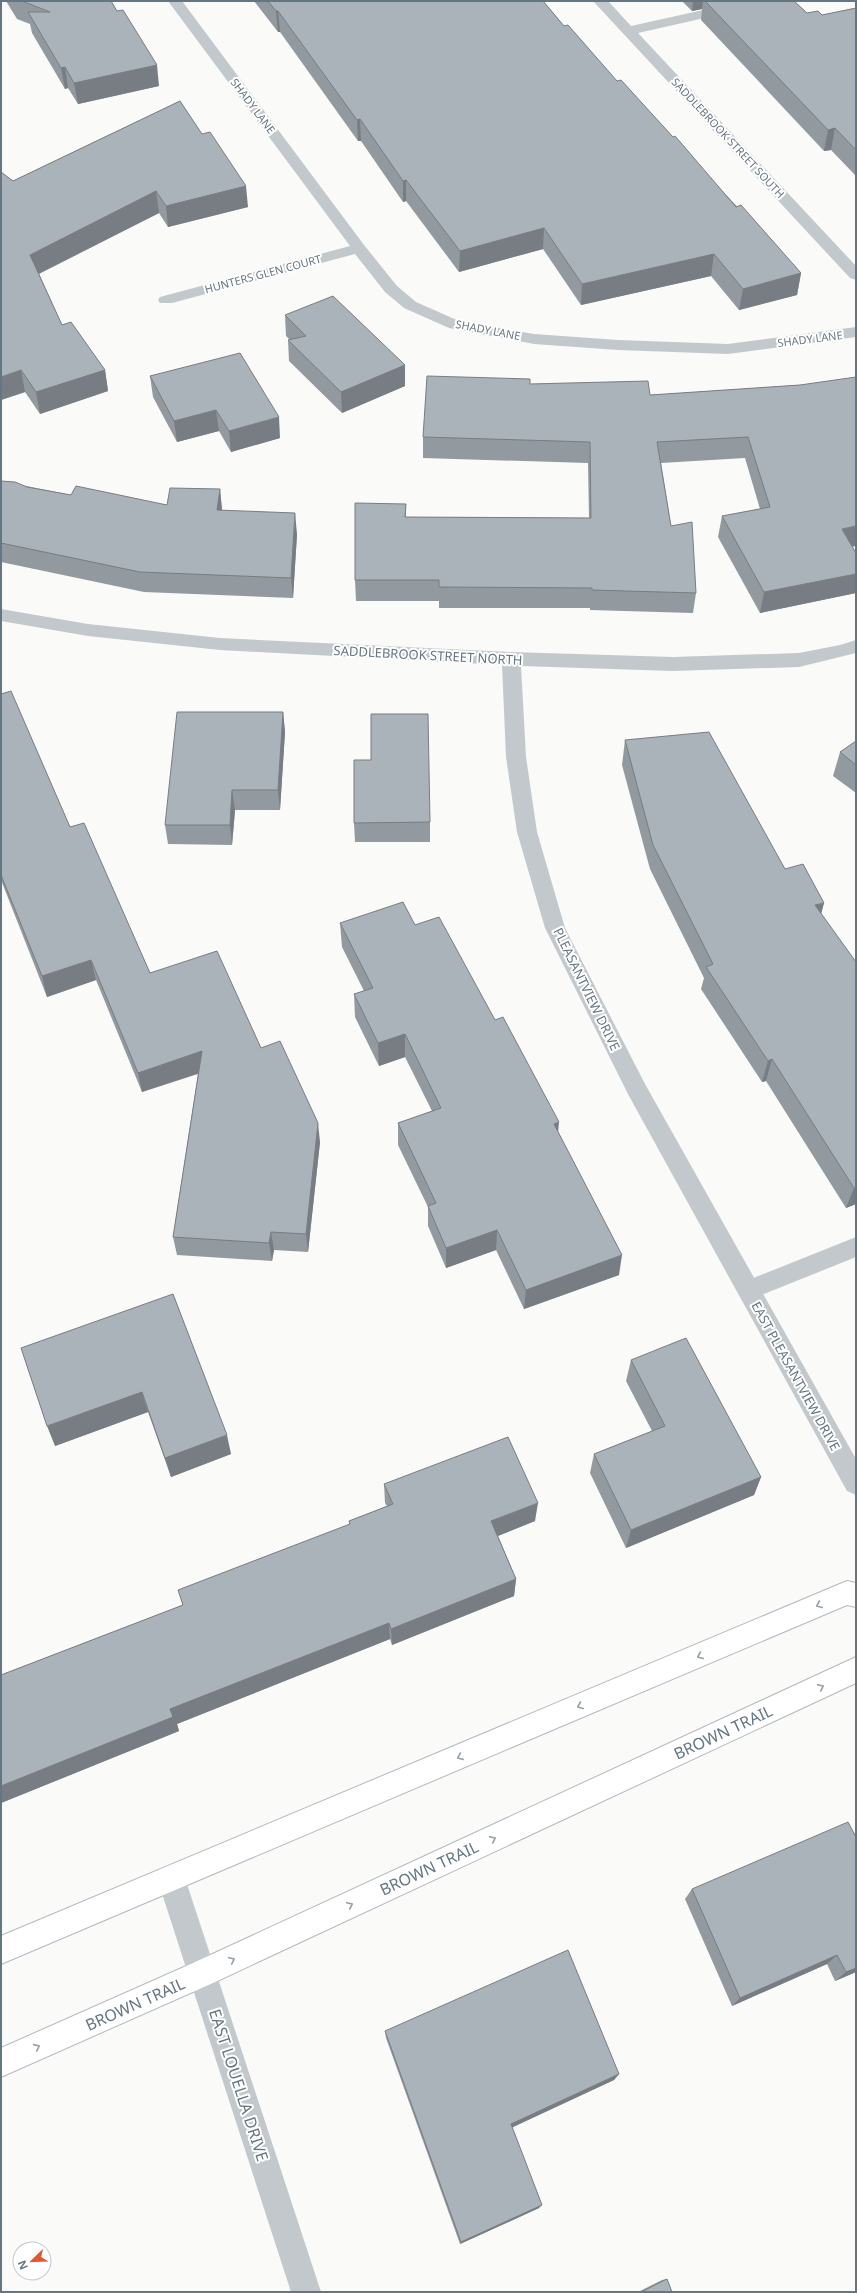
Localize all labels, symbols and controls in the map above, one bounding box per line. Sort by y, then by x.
street label: SADDLEBROOK STREET SOUTH [669,74,788,201]
street label: SHADY LANE [228,75,279,136]
street label: HUNTERS GLEN COURT [203,251,323,296]
street label: SHADY LANE [455,316,522,343]
street label: SHADY LANE [777,327,843,350]
street label: SADDLEBROOK STREET NORTH [333,641,523,669]
street label: PLEASANTVIEW DRIVE [549,925,625,1053]
street label: EAST PLEASANTVIEW DRIVE [747,1298,845,1454]
one-way arrow [816,1600,824,1608]
one-way arrow [696,1651,703,1659]
one-way arrow [817,1683,824,1691]
street label: BROWN TRAIL [670,1699,776,1765]
one-way arrow [576,1701,584,1709]
one-way arrow [457,1752,464,1760]
street label: BROWN TRAIL [376,1835,482,1901]
one-way arrow [489,1836,497,1844]
one-way arrow [346,1902,353,1910]
one-way arrow [228,1957,235,1965]
street label: BROWN TRAIL [82,1972,188,2036]
street label: EAST LOUELLA DRIVE [204,2006,274,2164]
one-way arrow [33,2044,40,2052]
north arrow [12,2241,52,2281]
text: N [14,2258,31,2272]

